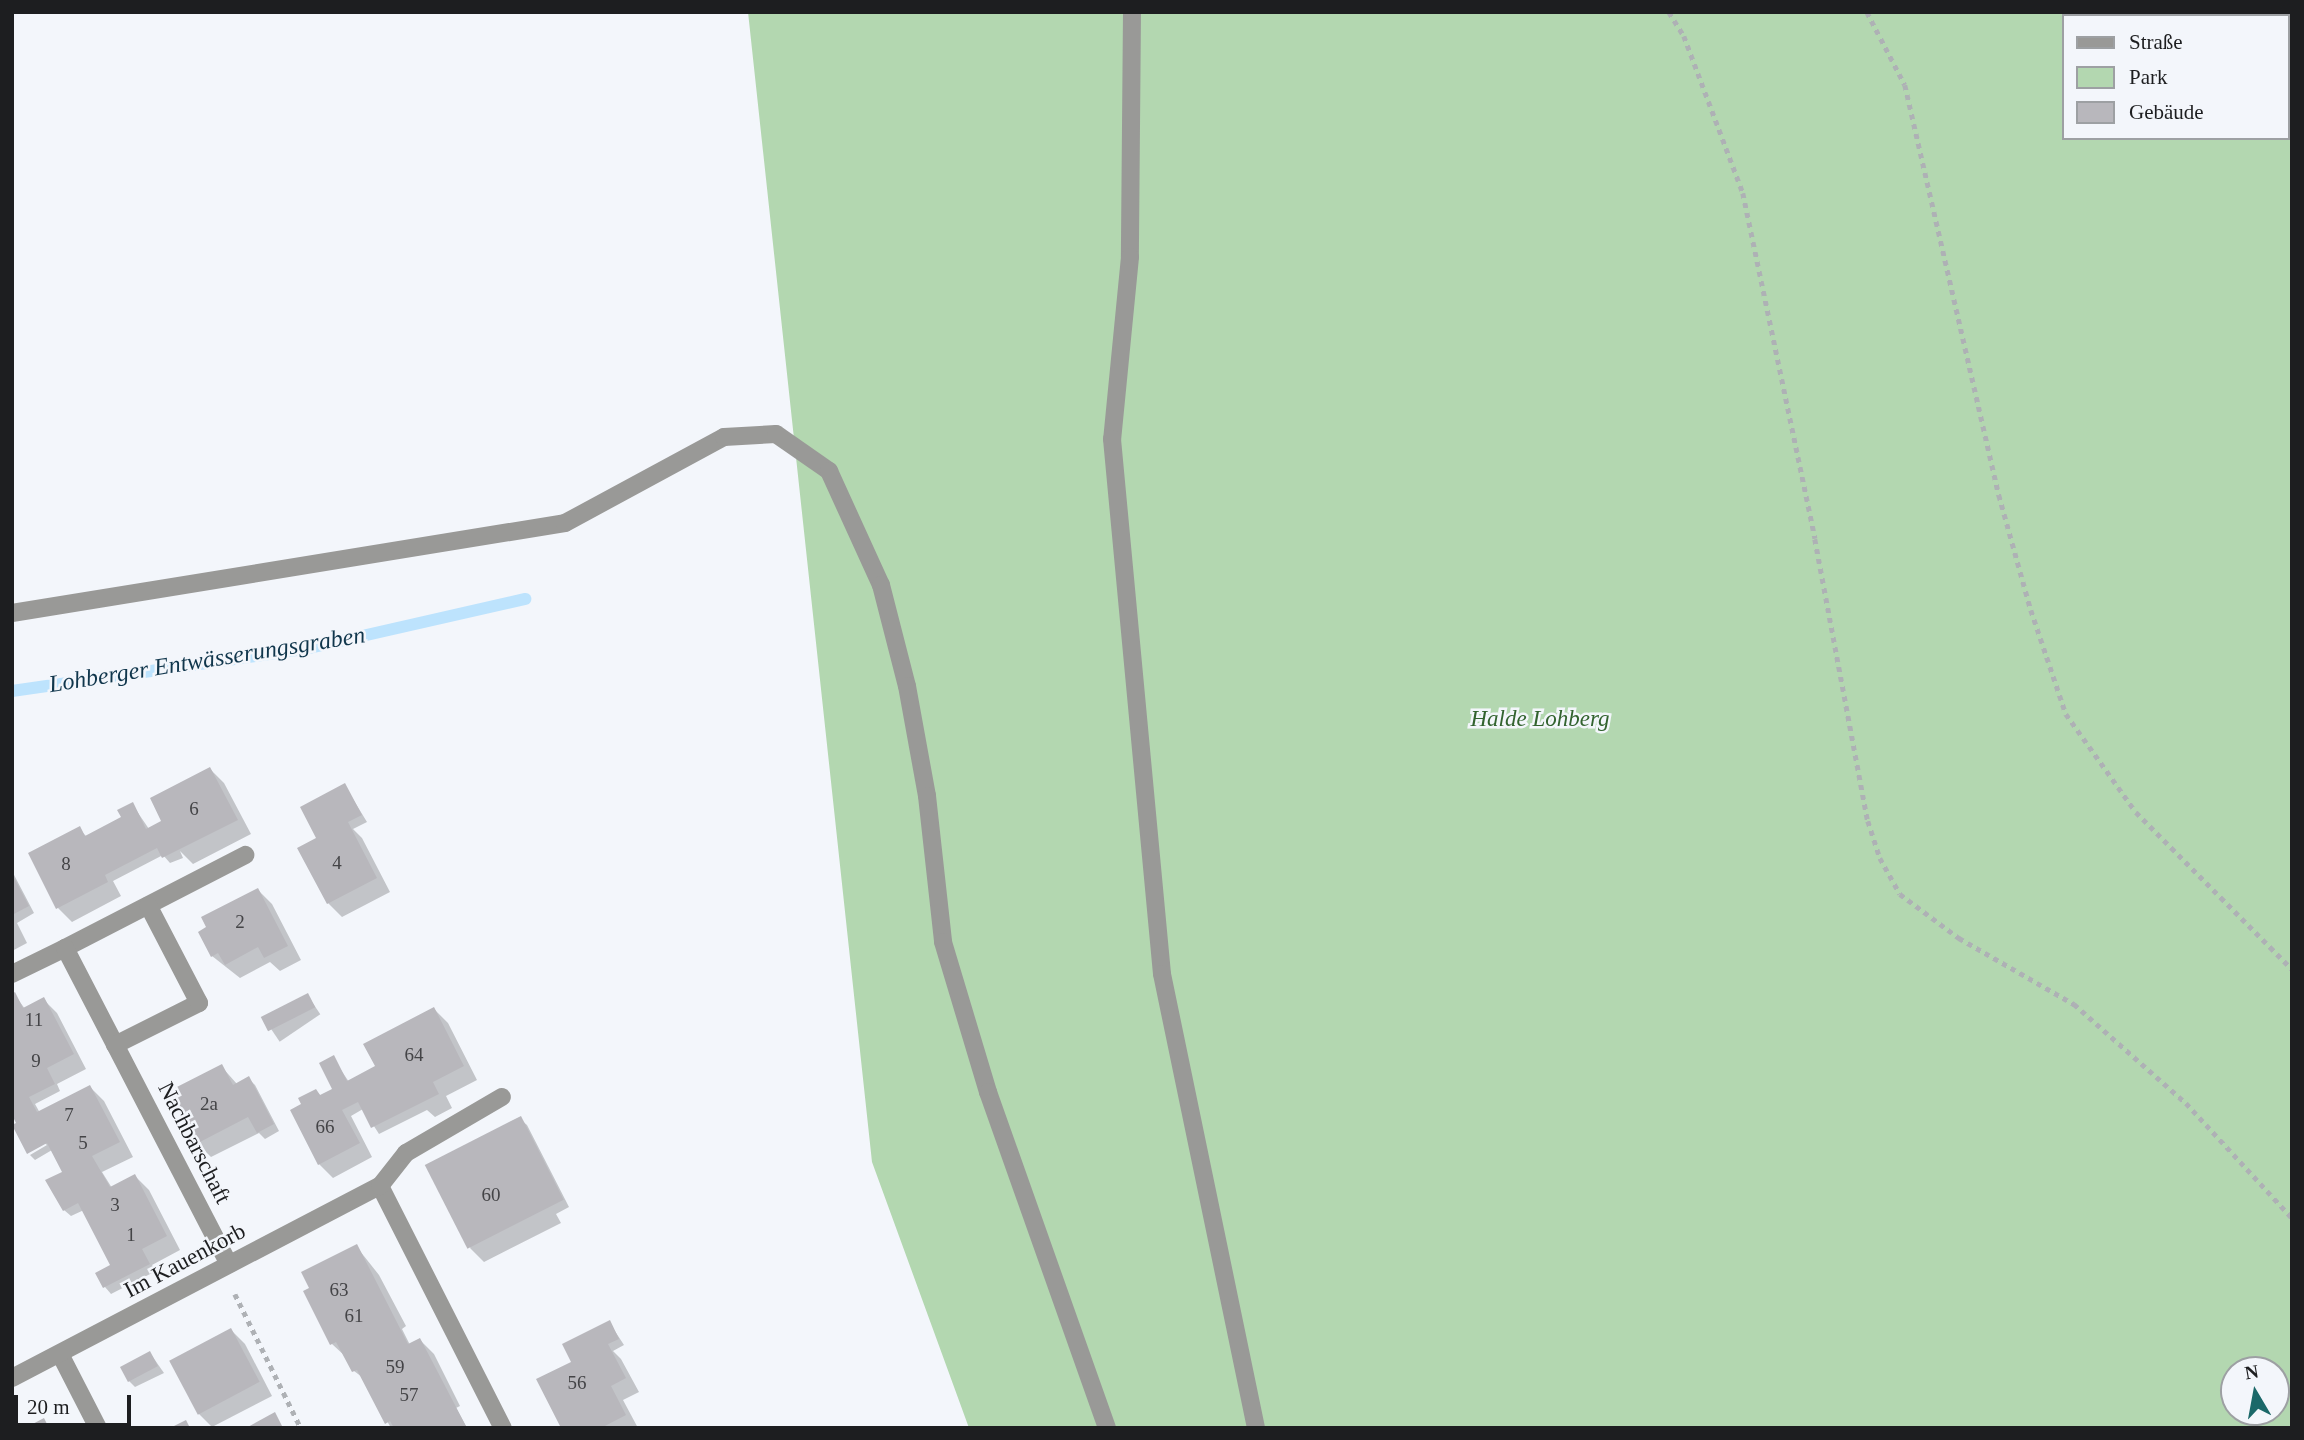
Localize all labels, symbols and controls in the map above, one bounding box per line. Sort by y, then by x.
legend [2062,14,2290,140]
text: Straße [2129,30,2183,54]
text: Park [2129,65,2168,89]
text: Gebäude [2129,100,2204,124]
water label: Lohberger Entwässerungsgraben [47,621,367,699]
park label: Halde Lohberg [1470,705,1610,733]
house number: 6 [189,798,199,820]
house number: 4 [332,852,342,874]
house number: 8 [61,853,71,875]
house number: 2 [235,911,245,933]
house number: 11 [25,1009,43,1031]
house number: 64 [405,1044,424,1066]
house number: 9 [31,1050,41,1072]
street label: Nachbarschaft [152,1078,236,1208]
house number: 2a [200,1093,218,1115]
house number: 7 [64,1104,74,1126]
house number: 66 [316,1116,334,1138]
house number: 5 [78,1132,88,1154]
house number: 60 [481,1184,500,1206]
house number: 3 [110,1194,120,1216]
street label: Im Kauenkorb [120,1217,250,1305]
house number: 1 [126,1224,136,1246]
house number: 63 [330,1279,348,1301]
house number: 61 [344,1305,363,1327]
house number: 59 [386,1356,404,1378]
north arrow [2220,1356,2290,1426]
text: N [2243,1360,2260,1383]
house number: 56 [568,1372,586,1394]
scale bar [18,1380,135,1424]
house number: 57 [400,1384,418,1406]
text: 20 m [27,1395,70,1419]

